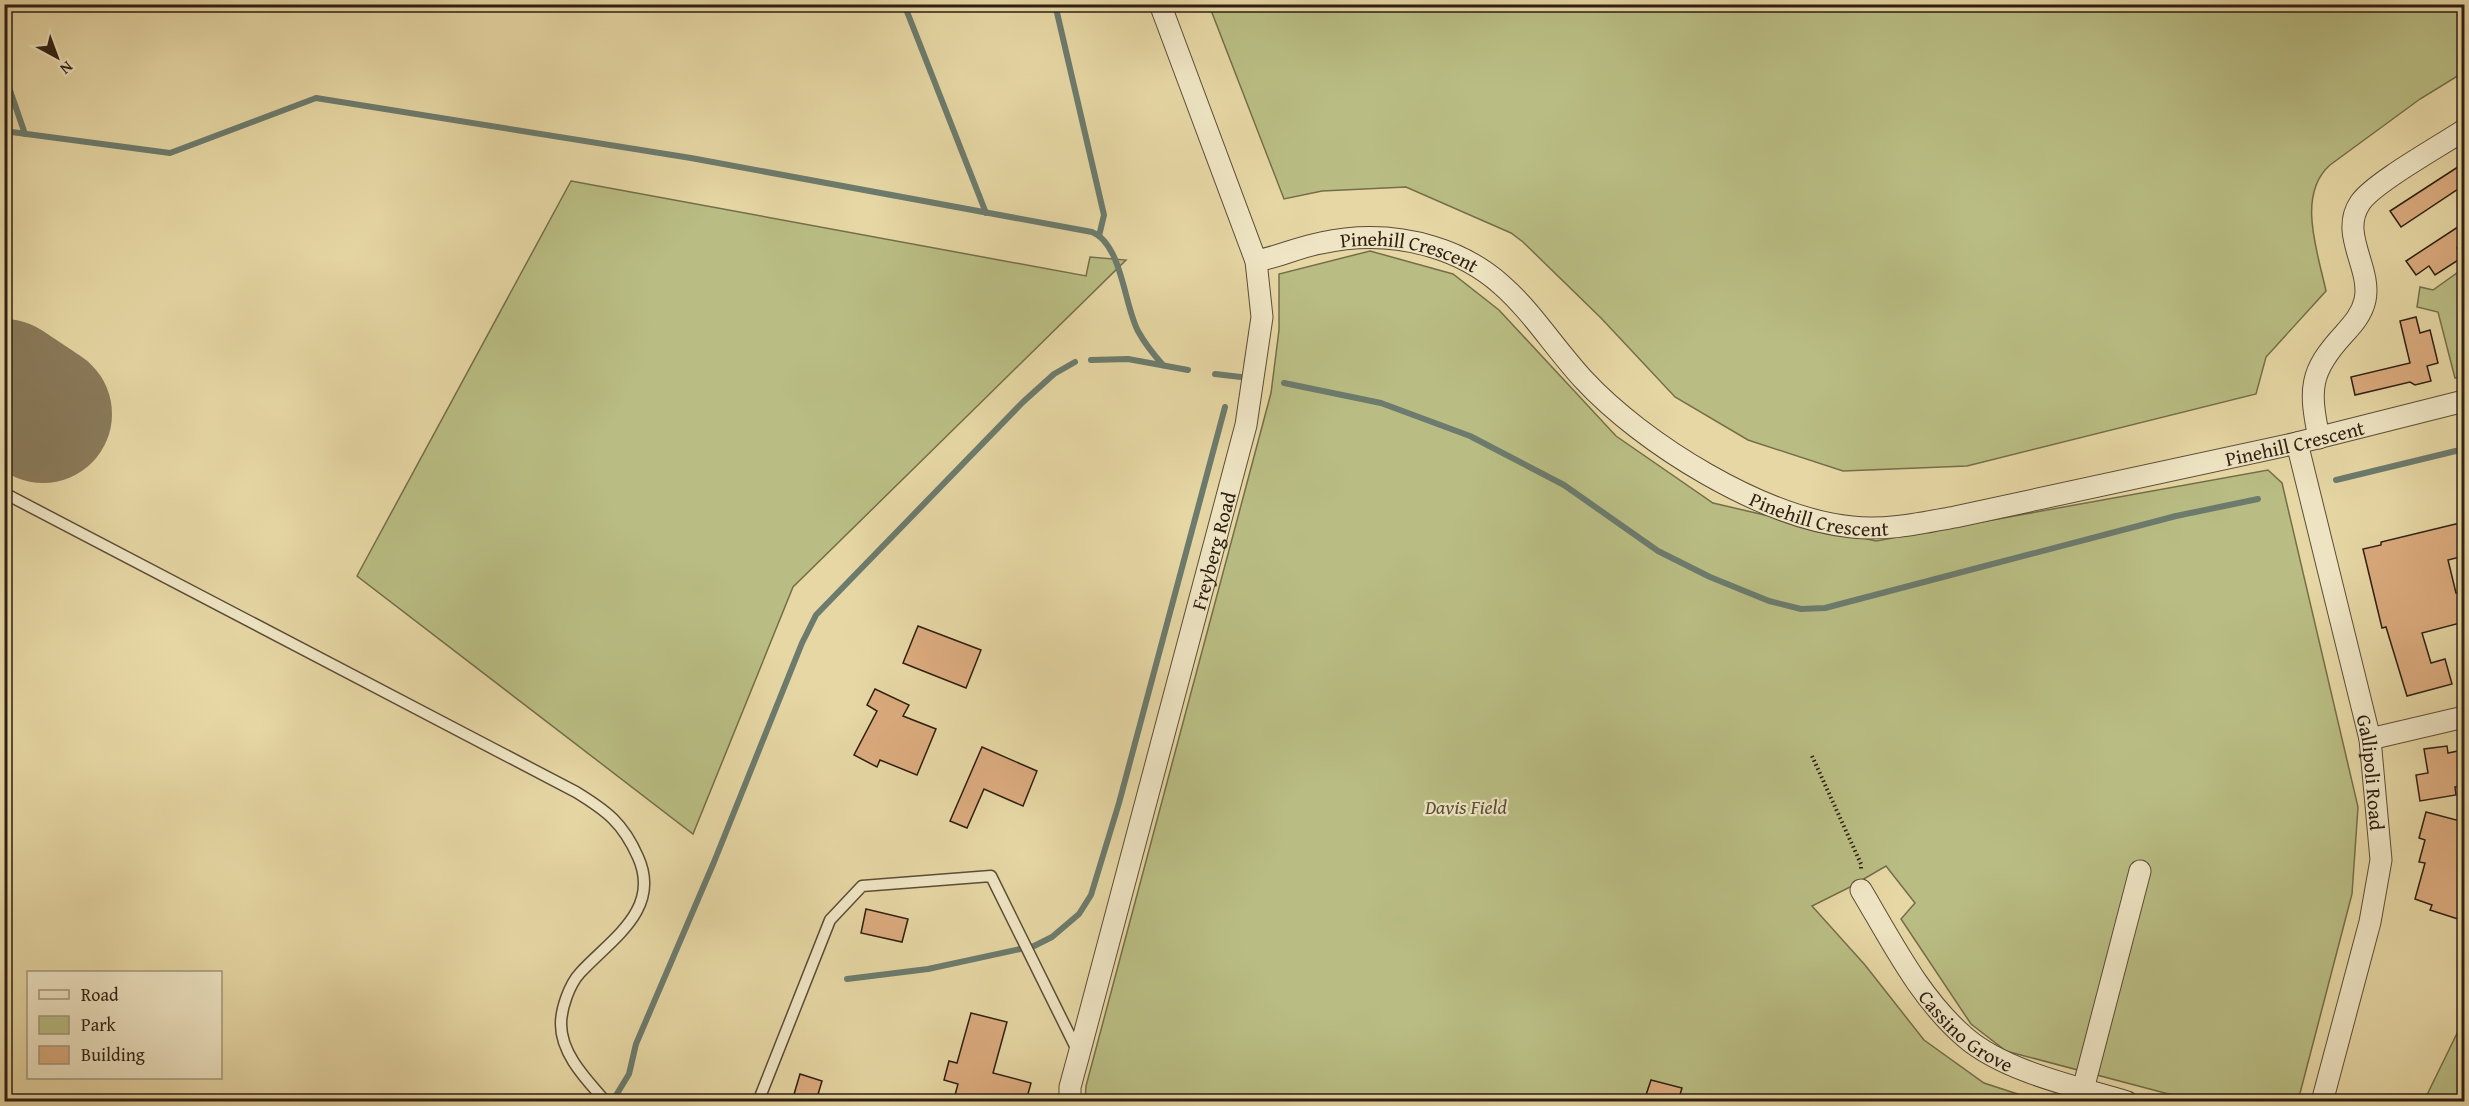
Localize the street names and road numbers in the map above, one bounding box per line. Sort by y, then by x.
street label: Pinehill Crescent [1339,223,1485,279]
street label: Pinehill Crescent [2222,412,2367,473]
street label: Pinehill Crescent [1745,484,1889,543]
street label: Freyberg Road [1183,488,1242,613]
street label: Gallipoli Road [2350,711,2393,832]
street label: Cassino Grove [1912,983,2018,1078]

